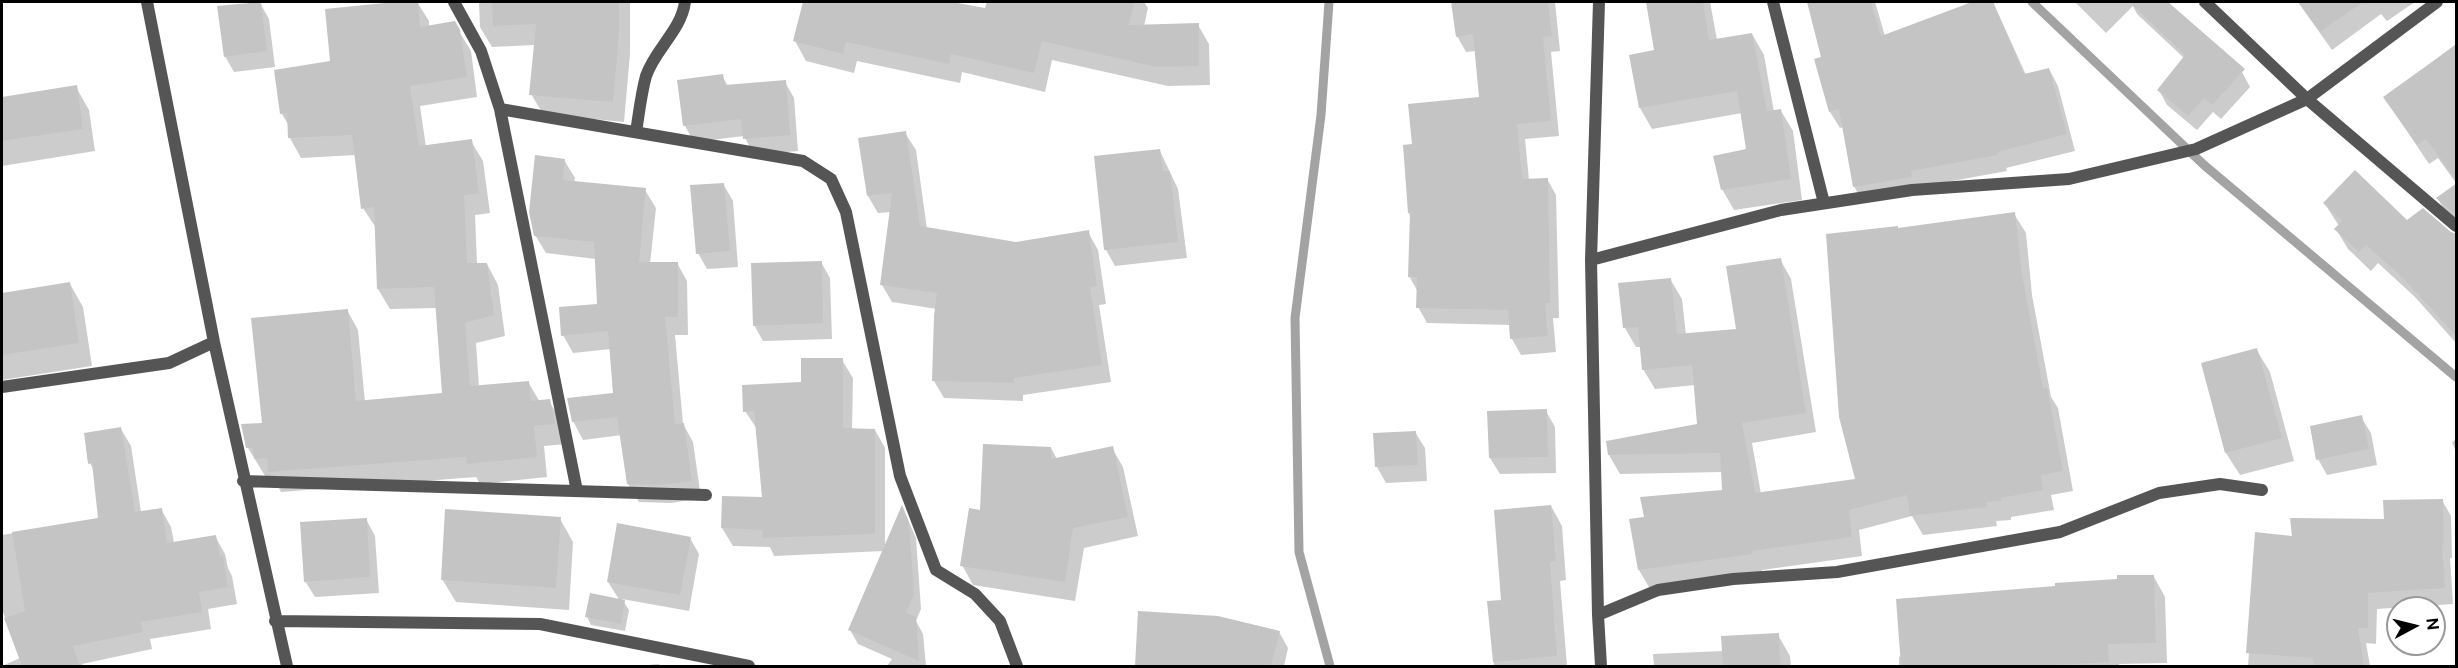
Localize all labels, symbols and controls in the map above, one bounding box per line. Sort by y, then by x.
north arrow [2386,596,2446,656]
text: N [2422,617,2443,631]

